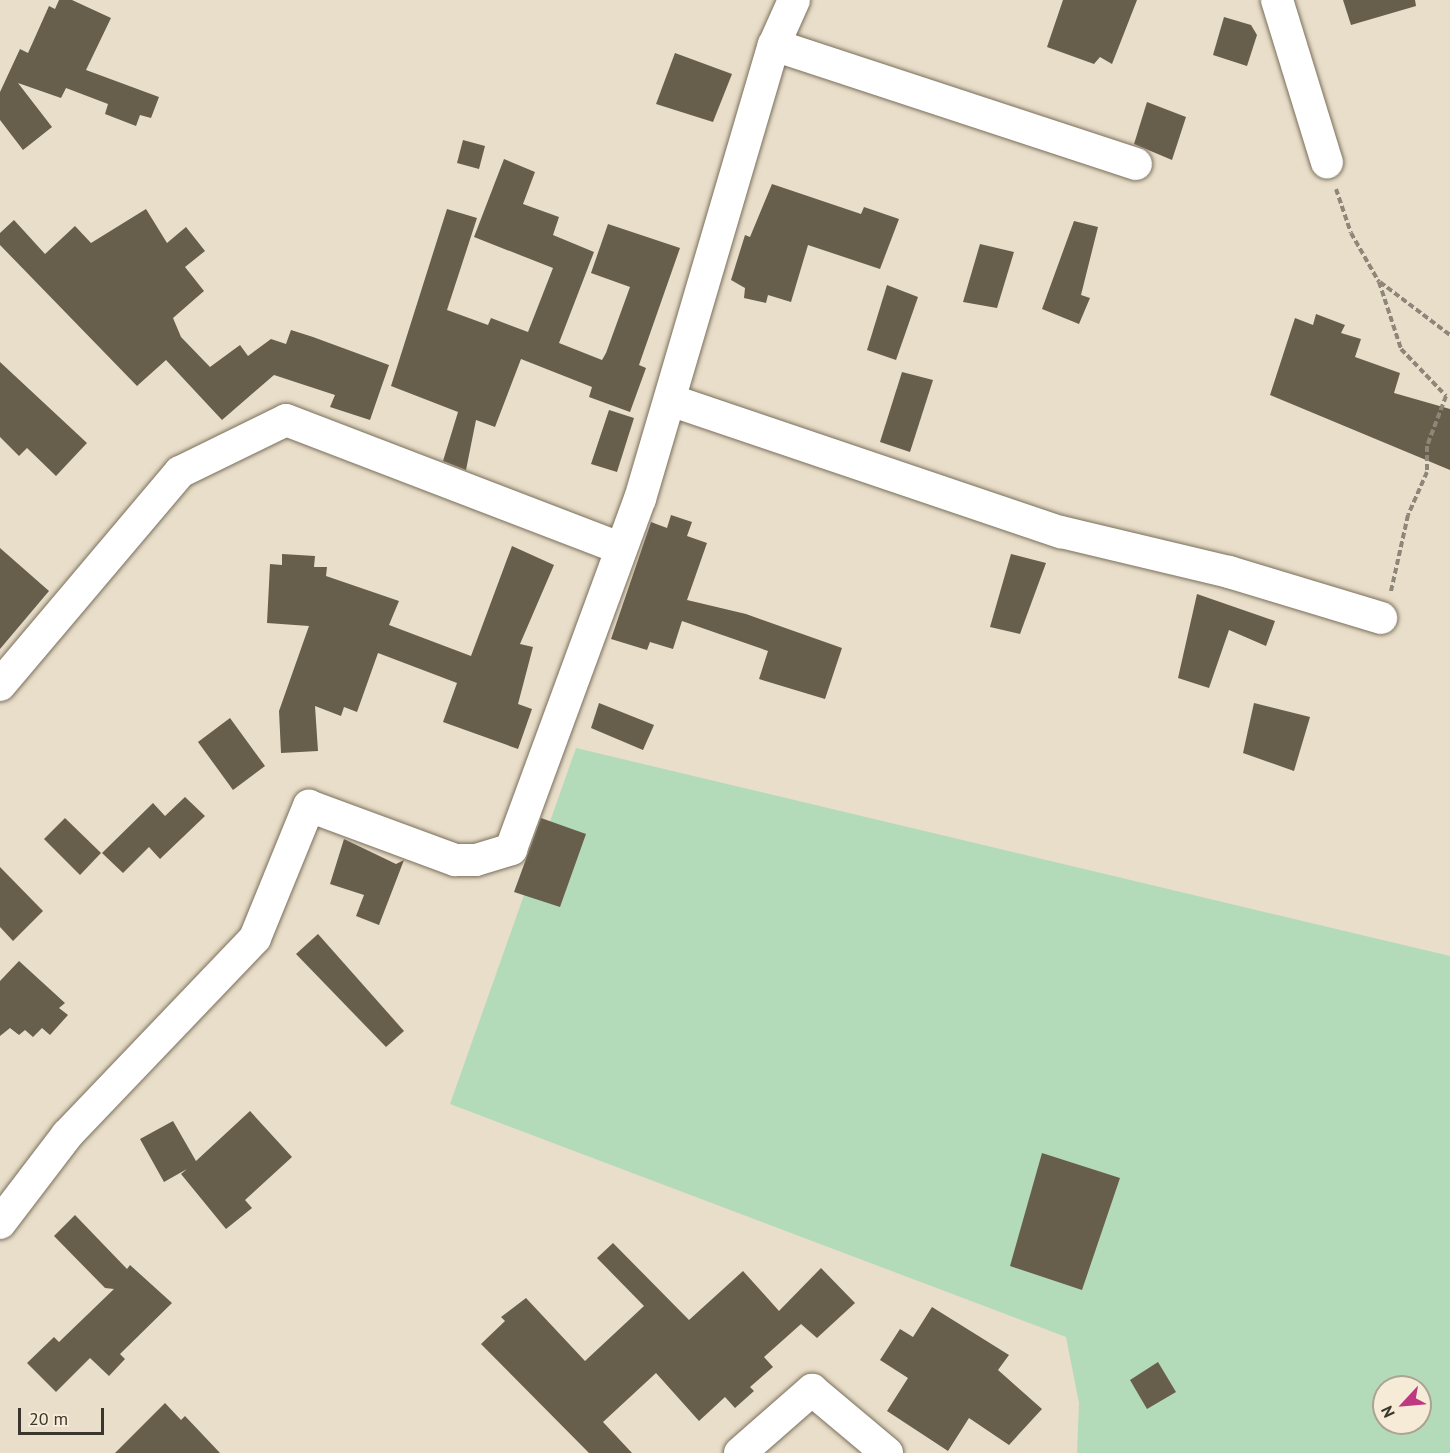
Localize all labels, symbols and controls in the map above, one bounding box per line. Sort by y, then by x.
north arrow [1372,1375,1432,1435]
scale bar [21,1396,106,1434]
text: N [1376,1403,1399,1421]
text: 20 m [29,1407,68,1430]

